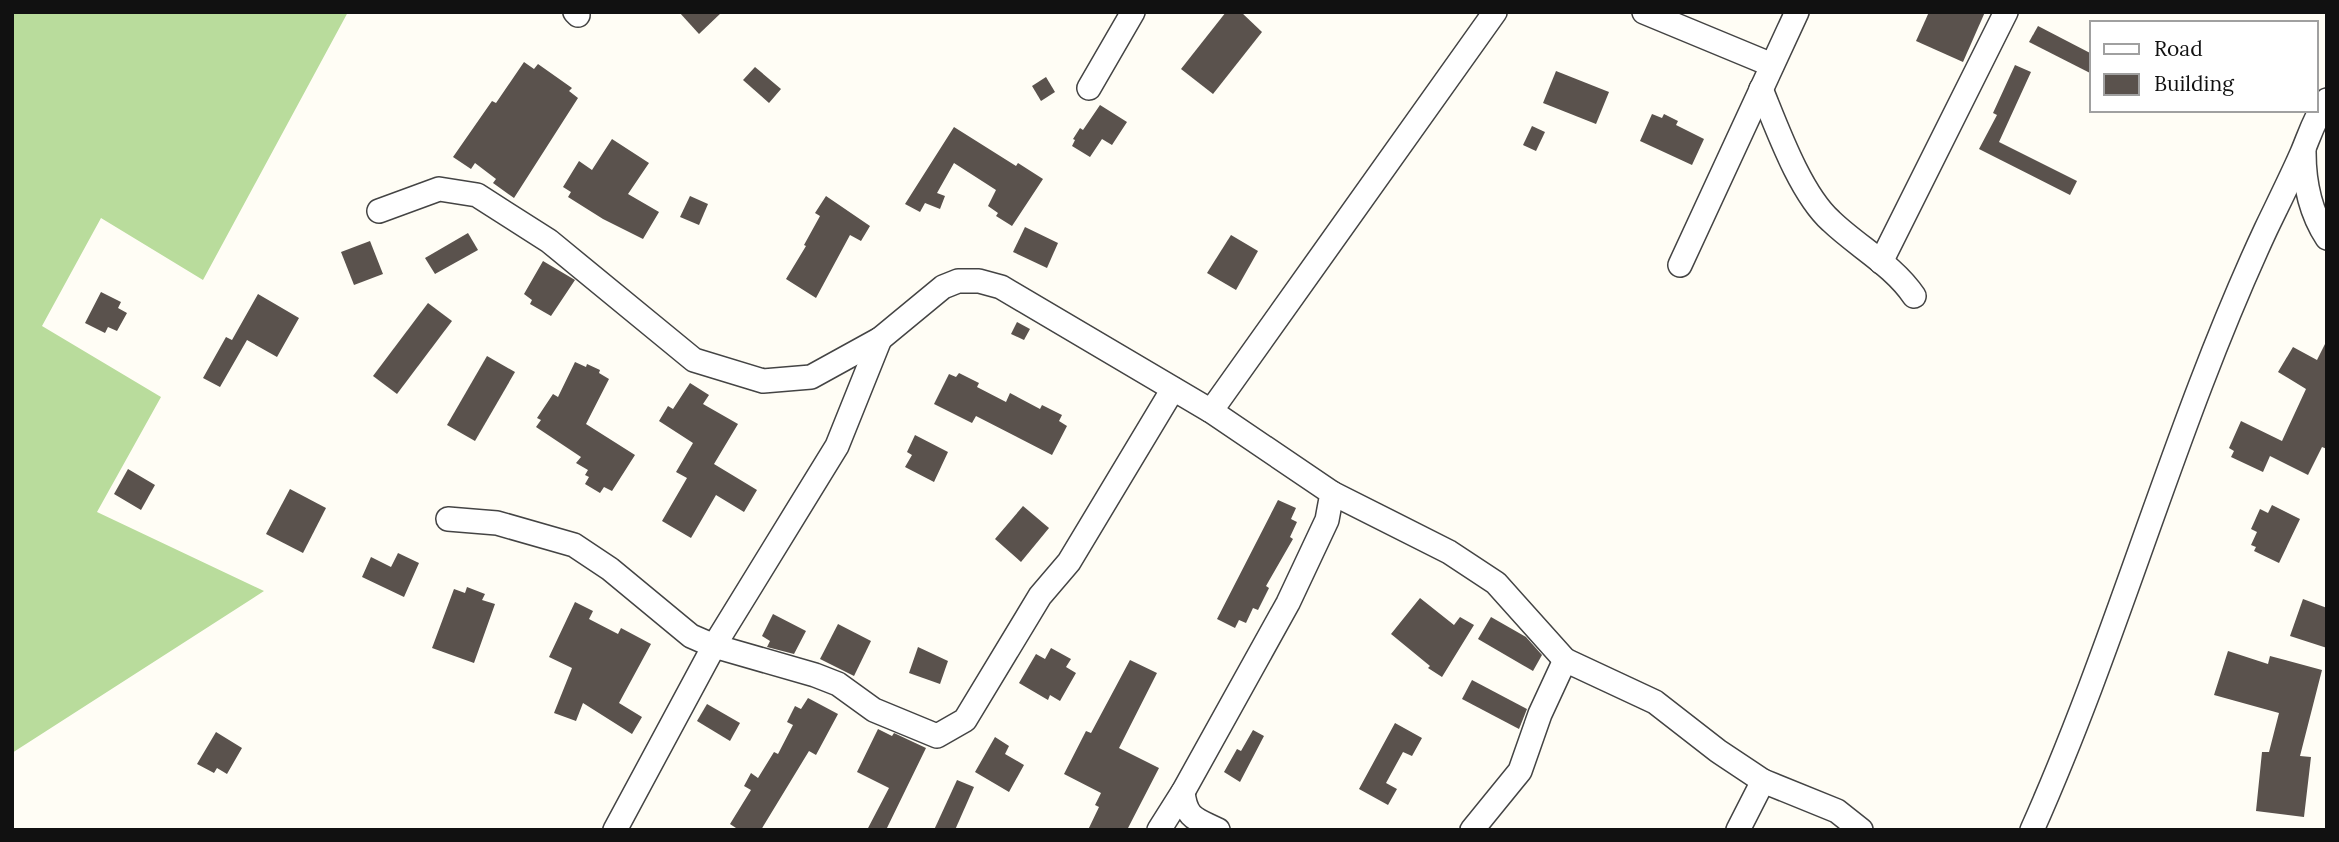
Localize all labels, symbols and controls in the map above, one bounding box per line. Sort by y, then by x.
legend [2090,21,2318,112]
text: Road [2154,35,2203,62]
text: Building [2154,70,2234,97]

